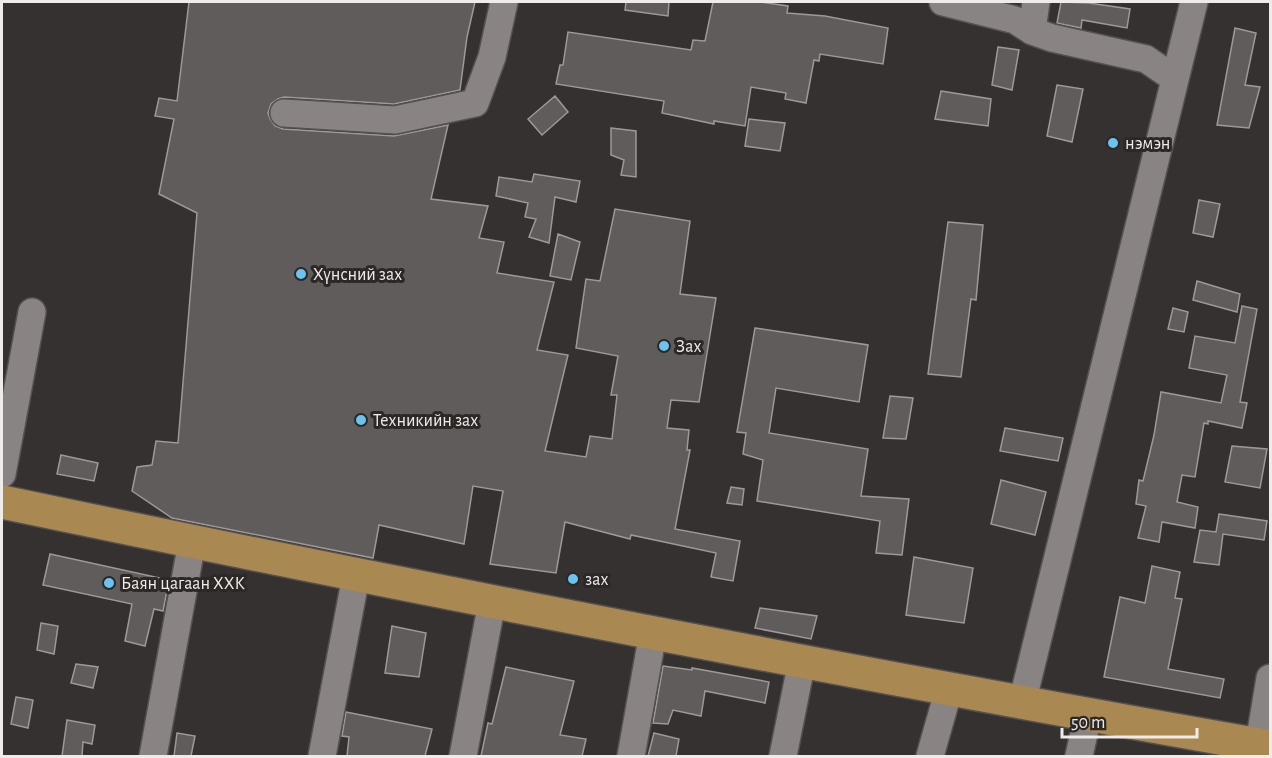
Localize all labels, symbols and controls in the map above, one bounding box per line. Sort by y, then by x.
place label: нэмэн [1125,135,1171,153]
marker: нэмэн [1106,136,1120,150]
place label: Хүнсний зах [313,266,402,284]
marker: Хүнсний зах [294,267,308,281]
place label: Зах [676,338,701,356]
marker: Зах [657,339,671,353]
place label: Техникийн зах [373,412,478,430]
marker: Техникийн зах [354,413,368,427]
place label: зах [585,571,608,589]
marker: зах [566,572,580,586]
place label: Баян цагаан ХХК [121,575,245,593]
marker: Баян цагаан ХХК [102,576,116,590]
scale bar [1062,701,1197,739]
text: 50 m [1071,714,1105,732]

